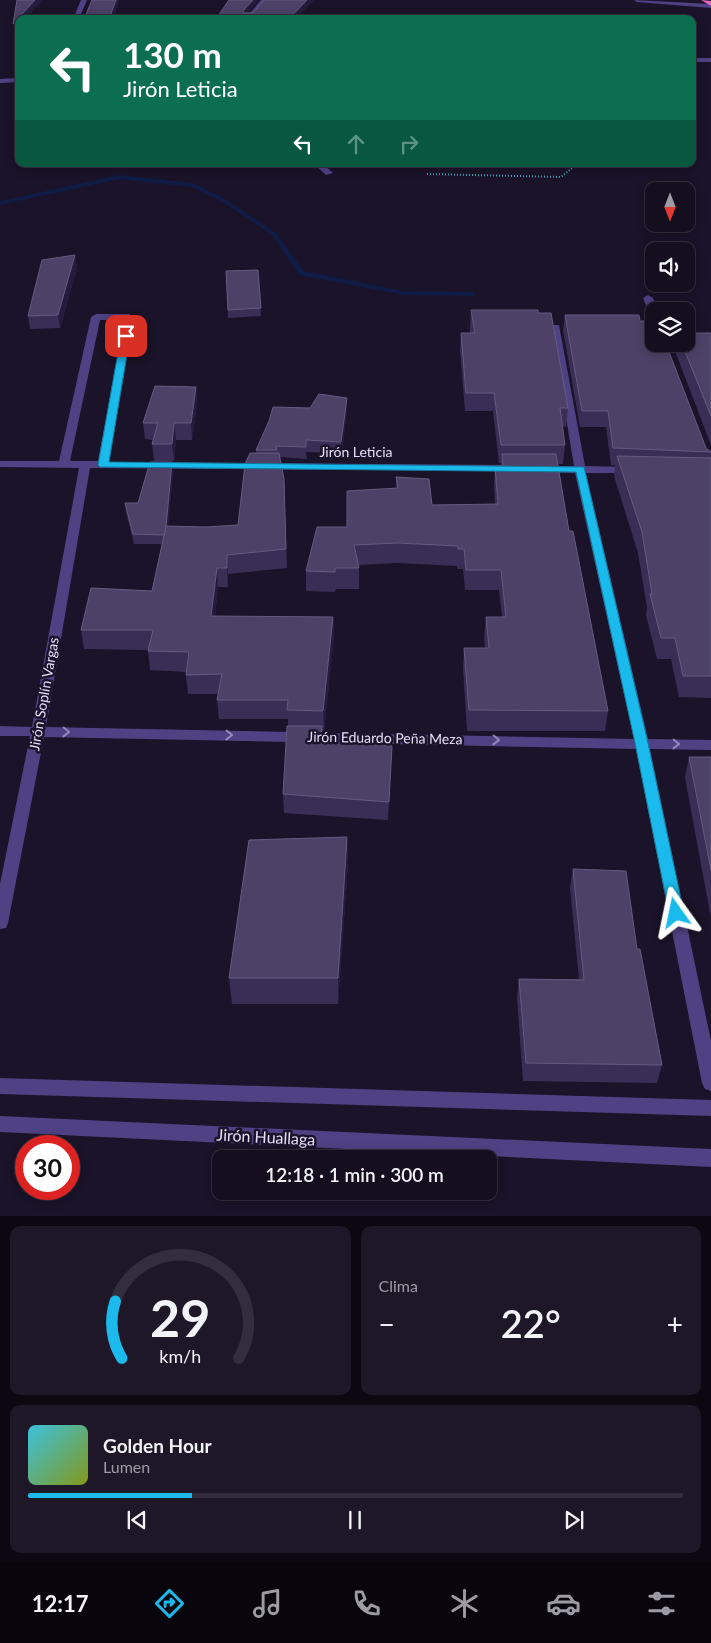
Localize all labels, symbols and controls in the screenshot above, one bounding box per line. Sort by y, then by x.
text: 130 m [123,33,222,75]
icon: left [40,35,105,100]
text: Jirón Leticia [123,75,238,102]
icon: left [289,130,317,158]
icon: ahead [342,130,370,158]
icon: right [395,130,423,158]
north arrow [645,182,695,232]
map controls [645,182,695,352]
button: sound [645,242,695,292]
button: layers [645,302,695,352]
pin [105,315,147,357]
icon: arrive [112,322,140,350]
street label: Jirón Leticia [320,443,393,460]
street label: Jirón Soplín Vargas [25,636,62,752]
one-way arrow [62,727,70,737]
street label: Jirón Eduardo Peña Meza [307,728,463,747]
one-way arrow [225,730,233,740]
one-way arrow [492,735,500,745]
one-way arrow [672,739,680,749]
position arrow [649,886,701,938]
street label: Jirón Huallaga [216,1124,316,1149]
speed limit sign: 30 [15,1135,80,1200]
text: 12:18 · 1 min · 300 m [265,1163,444,1186]
text: Clima [379,1276,418,1295]
text: 29 [150,1286,210,1348]
text: 22° [501,1300,561,1346]
text: − [379,1307,395,1341]
text: + [667,1307,683,1341]
text: km/h [159,1345,201,1367]
text: Golden Hour [103,1434,212,1457]
text: Lumen [103,1457,150,1476]
icon: previous [123,1506,151,1534]
icon: pause [341,1506,369,1534]
icon: next [560,1506,588,1534]
icon: directions [152,1586,187,1621]
icon: music [250,1586,285,1621]
icon: phone [349,1586,384,1621]
icon: climate [447,1586,482,1621]
icon: car [546,1586,581,1621]
icon: filters [644,1586,679,1621]
text: 12:17 [32,1590,88,1617]

